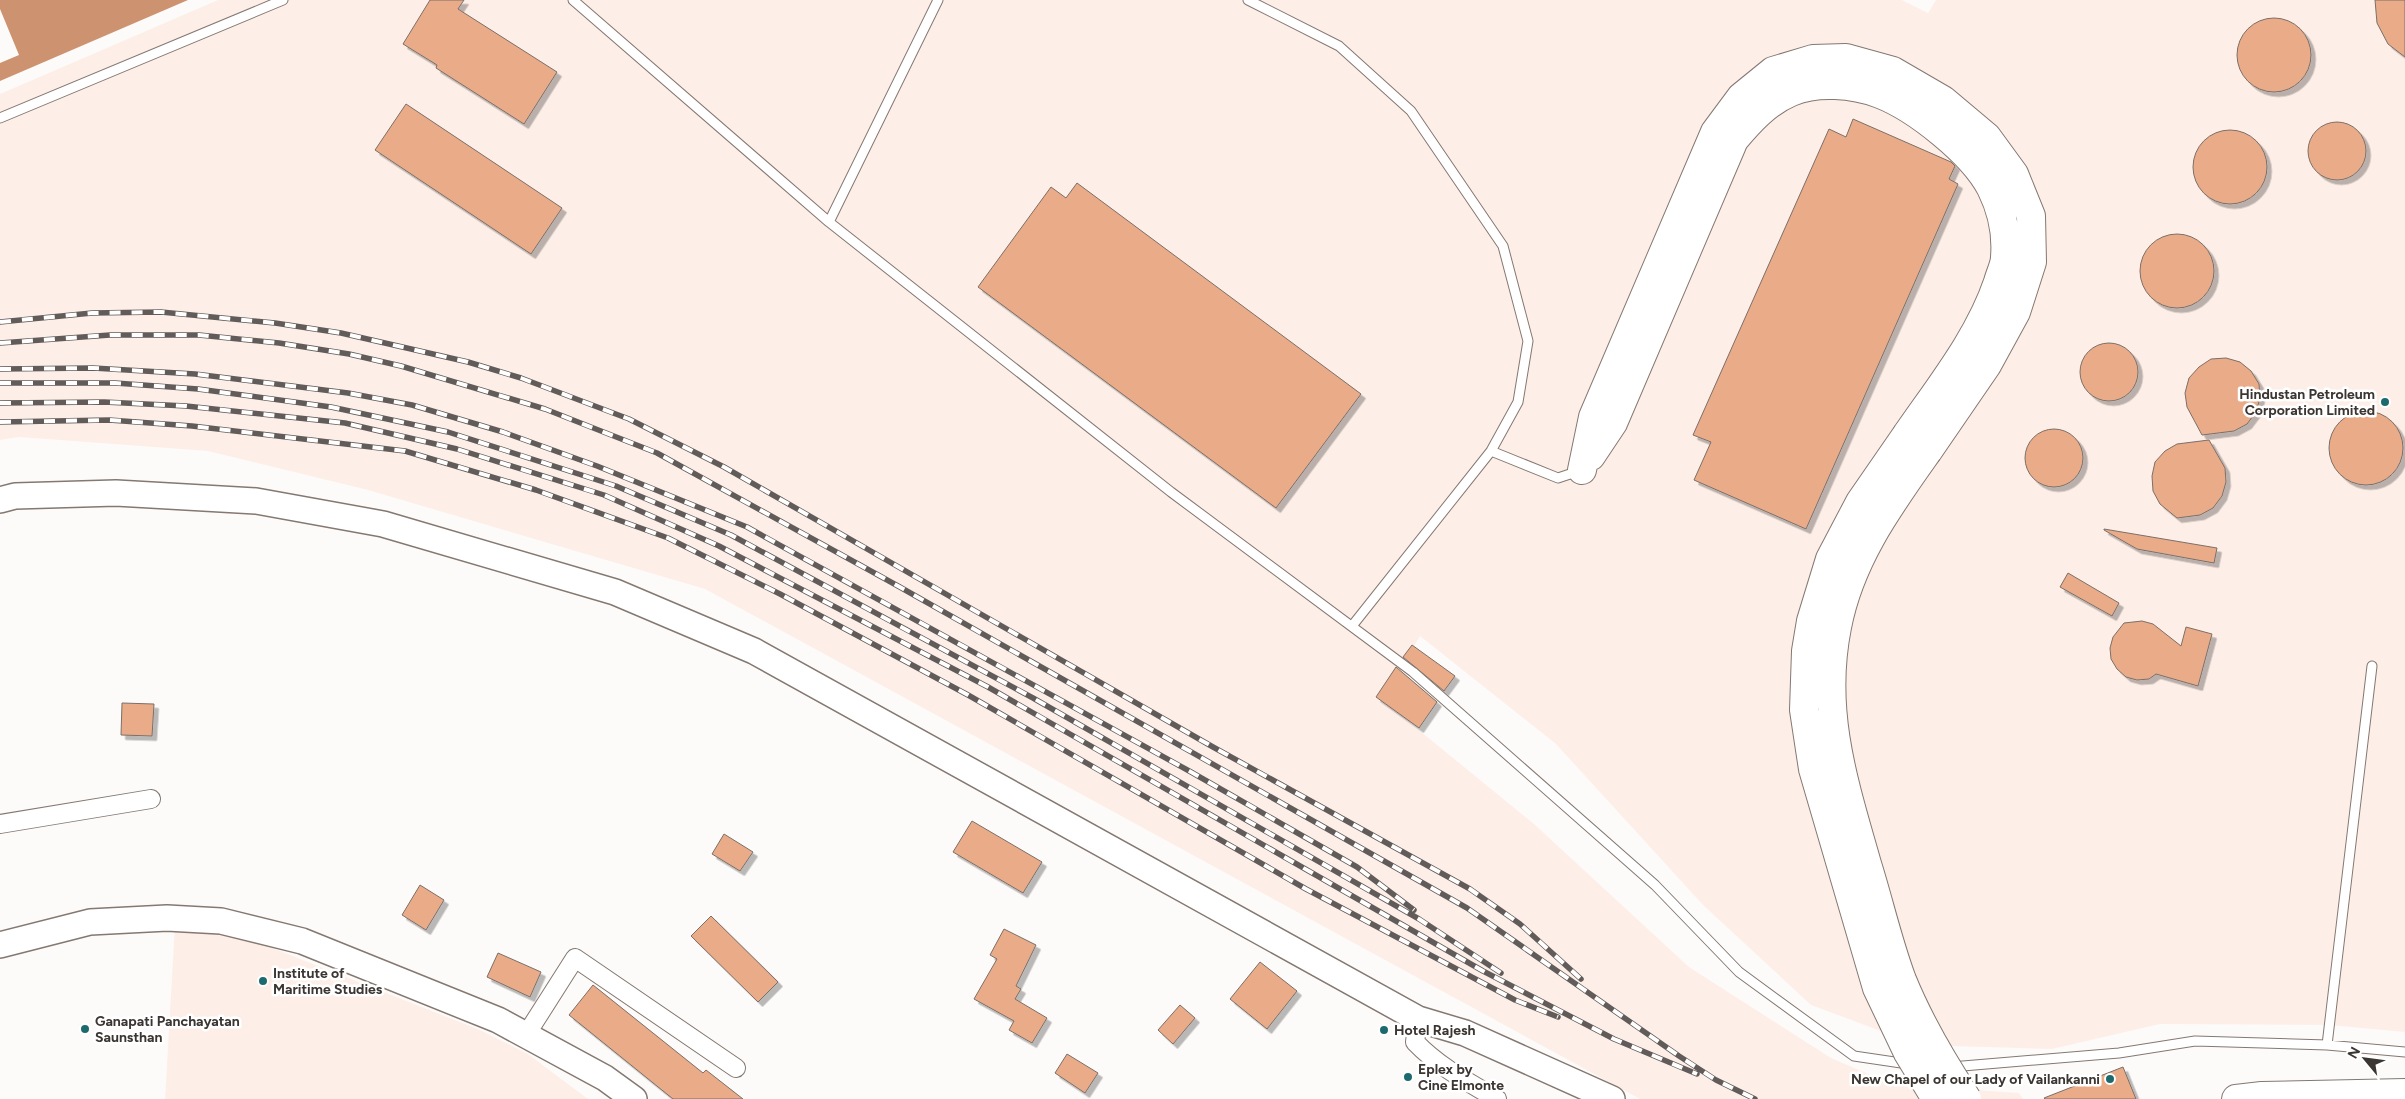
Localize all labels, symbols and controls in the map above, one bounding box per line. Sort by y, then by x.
place label: Hindustan Petroleum Corporation Limited [2239,386,2375,419]
marker: Hindustan Petroleum Corporation Limited [2379,396,2391,408]
place label: Institute of Maritime Studies [273,965,383,998]
marker: Institute of Maritime Studies [257,975,269,987]
place label: Ganapati Panchayatan Saunsthan [95,1013,240,1046]
place label: Hotel Rajesh [1394,1022,1476,1039]
marker: Ganapati Panchayatan Saunsthan [79,1023,91,1035]
marker: Hotel Rajesh [1378,1024,1390,1036]
north arrow [2340,1034,2390,1084]
text: N [2344,1044,2364,1062]
place label: Eplex by Cine Elmonte [1418,1061,1504,1094]
marker: Eplex by Cine Elmonte [1402,1071,1414,1083]
place label: New Chapel of our Lady of Vailankanni [1851,1071,2100,1088]
marker: New Chapel of our Lady of Vailankanni [2104,1073,2116,1085]

